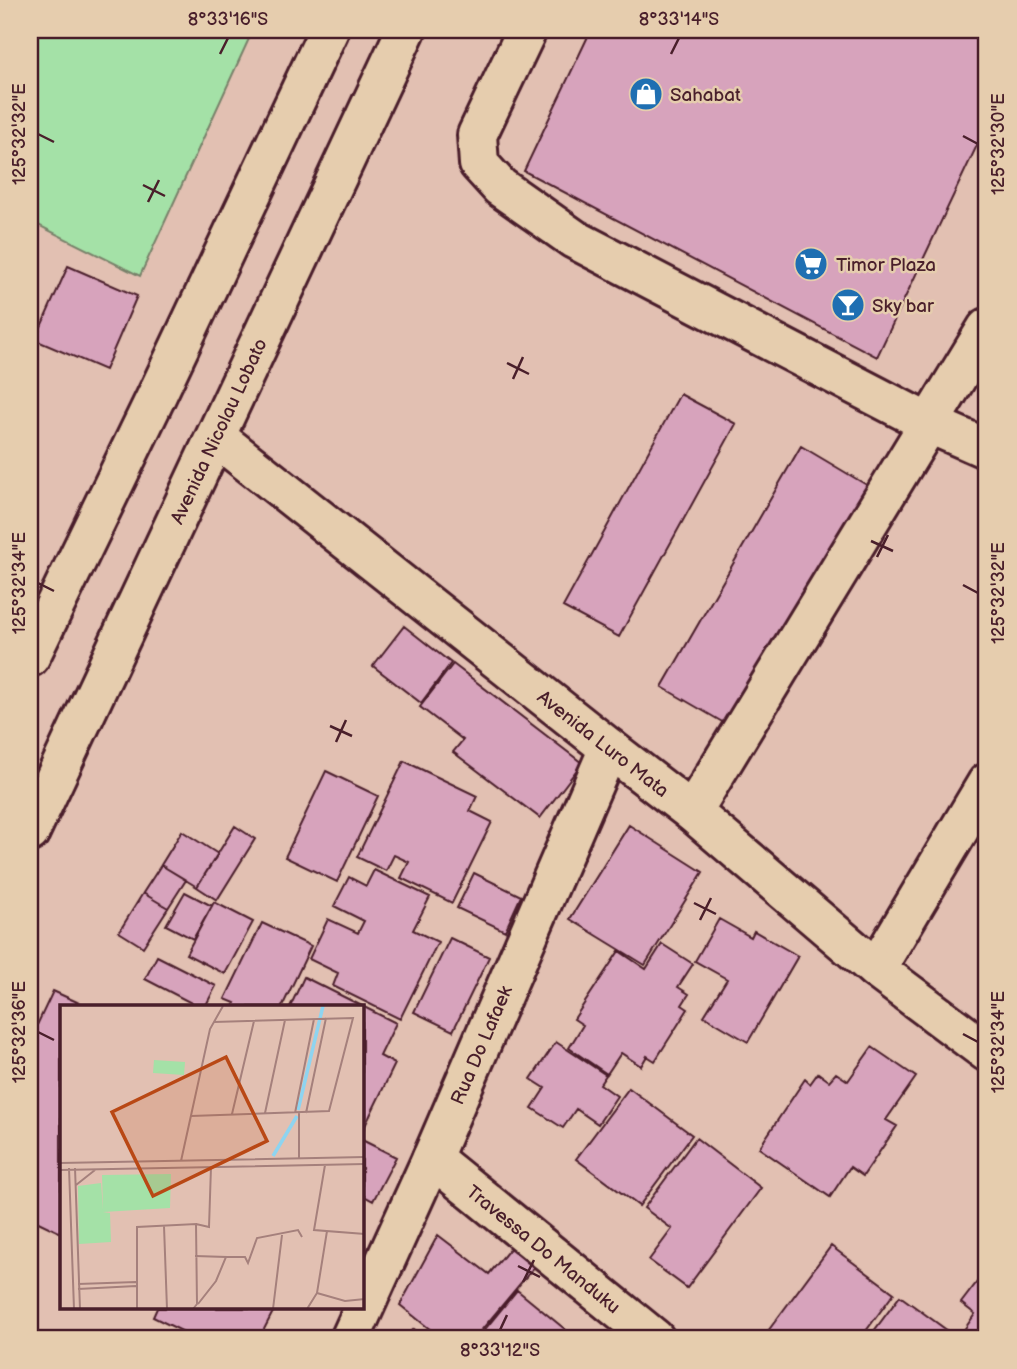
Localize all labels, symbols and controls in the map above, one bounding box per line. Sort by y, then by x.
text: 8°33'16"S [188,9,268,30]
text: 8°33'14"S [639,9,719,30]
shop icon: Sahabat [627,75,665,113]
text: 125°32'32"E [9,83,30,185]
place label: Sahabat [670,84,741,107]
text: 125°32'30"E [988,93,1009,195]
supermarket icon: Timor Plaza [792,245,830,283]
place label: Timor Plaza [836,254,936,277]
bar icon: Sky bar [829,286,867,324]
place label: Sky bar [872,295,935,318]
street label: Avenida Nicolau Lobato [166,335,273,528]
text: 125°32'34"E [9,532,30,634]
text: 125°32'32"E [988,542,1009,644]
street label: Avenida Luro Mata [532,686,673,803]
text: 125°32'36"E [9,981,30,1083]
street label: Rua Do Lafaek [446,982,518,1108]
text: 125°32'34"E [988,991,1009,1093]
inset map [60,1005,364,1310]
street label: Travessa Do Manduku [461,1181,624,1319]
text: 8°33'12"S [460,1340,540,1361]

